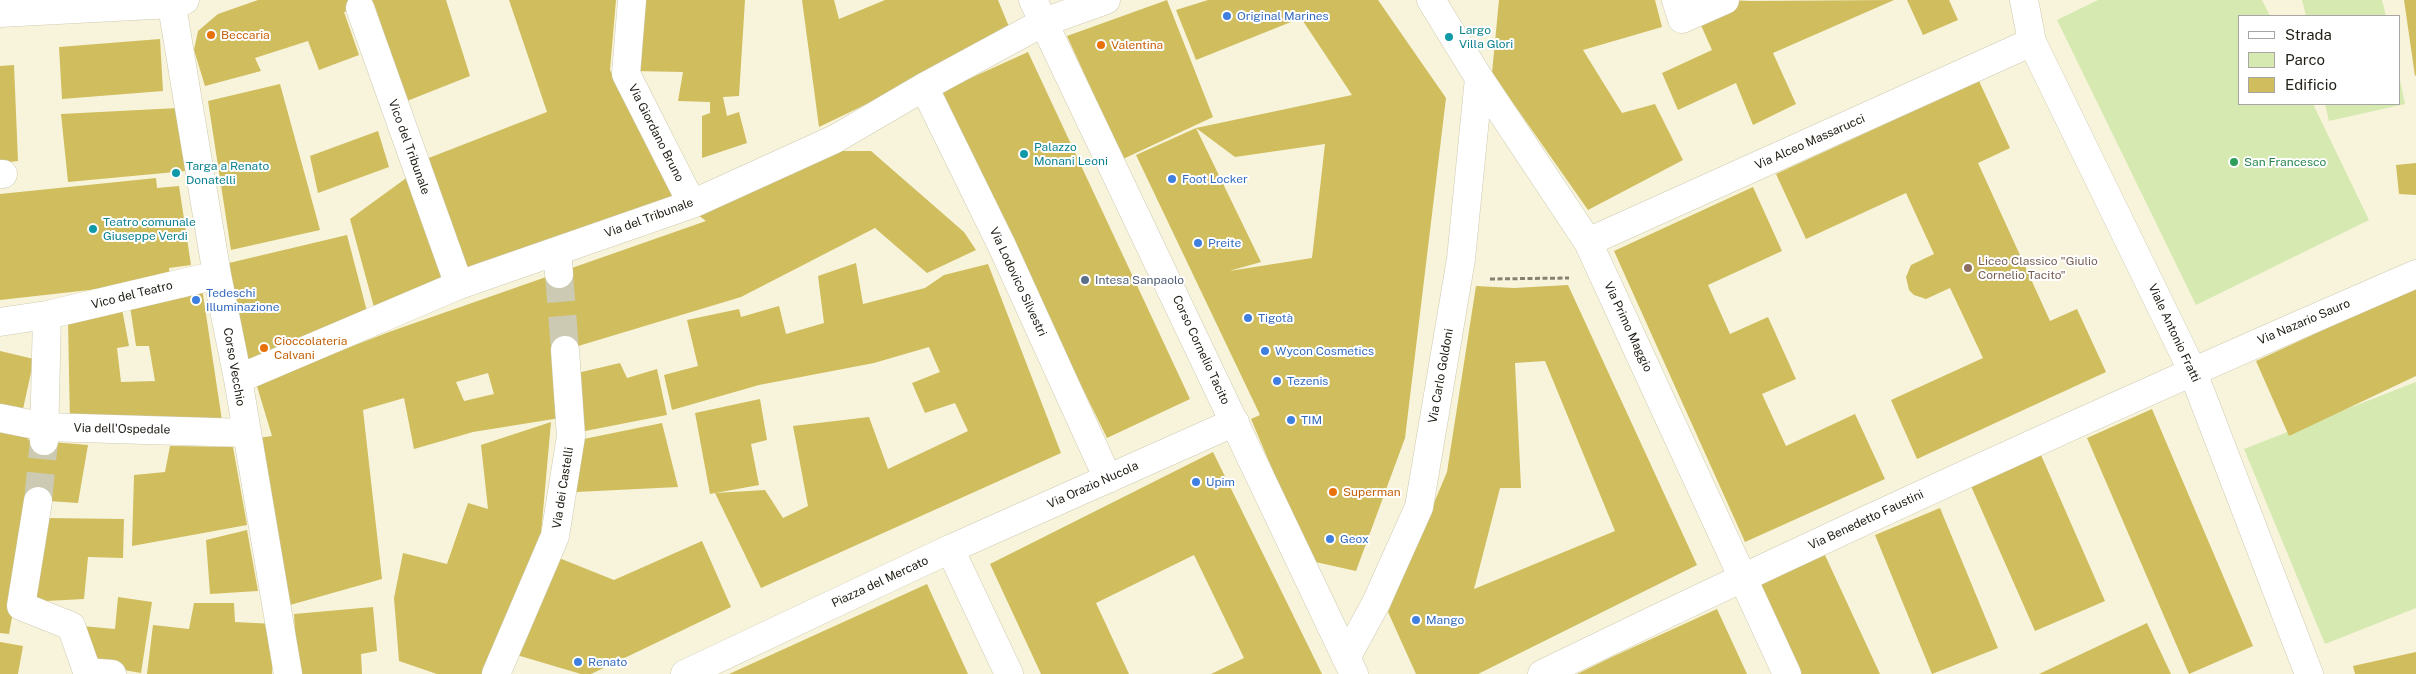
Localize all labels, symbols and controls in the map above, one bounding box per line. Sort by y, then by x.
place label: Original Marines [1237,9,1329,23]
marker: Original Marines [1221,10,1233,22]
legend [2238,15,2401,105]
place label: Largo Villa Glori [1459,23,1513,51]
text: Strada [2285,26,2332,43]
place label: Beccaria [221,28,270,42]
marker: Beccaria [205,29,217,41]
marker: Largo Villa Glori [1443,31,1455,43]
place label: Valentina [1111,38,1163,52]
marker: Valentina [1095,39,1107,51]
text: Parco [2285,51,2325,68]
text: Edificio [2285,76,2337,93]
street label: Via Giordano Bruno [625,82,687,184]
street label: Vico del Tribunale [385,98,433,196]
street label: Via Alceo Massarucci [1753,111,1867,173]
place label: Palazzo Monani Leoni [1034,140,1108,168]
marker: Palazzo Monani Leoni [1018,148,1030,160]
place label: San Francesco [2244,155,2326,169]
marker: San Francesco [2228,156,2240,168]
place label: Targa a Renato Donatelli [186,159,269,187]
marker: Targa a Renato Donatelli [170,167,182,179]
place label: Foot Locker [1182,172,1248,186]
marker: Foot Locker [1166,173,1178,185]
street label: Via del Tribunale [603,195,695,241]
place label: Teatro comunale Giuseppe Verdi [103,215,196,243]
marker: Teatro comunale Giuseppe Verdi [87,223,99,235]
street label: Via Lodovico Silvestri [986,225,1050,339]
place label: Preite [1208,236,1241,250]
marker: Preite [1192,237,1204,249]
place label: Liceo Classico "Giulio Cornelio Tacito" [1978,254,2098,282]
marker: Liceo Classico "Giulio Cornelio Tacito" [1962,262,1974,274]
place label: Intesa Sanpaolo [1095,273,1184,287]
marker: Intesa Sanpaolo [1079,274,1091,286]
street label: Vico del Teatro [90,278,174,312]
street label: Via Primo Maggio [1601,280,1655,374]
street label: Viale Antonio Fratti [2145,282,2203,384]
place label: Tedeschi Illuminazione [206,286,280,314]
street label: Corso Cornelio Tacito [1169,293,1233,407]
marker: Tedeschi Illuminazione [190,294,202,306]
street label: Via Nazario Sauro [2256,296,2352,348]
place label: Tigotà [1258,311,1293,325]
marker: Tigotà [1242,312,1254,324]
street label: Corso Vecchio [220,327,248,407]
street label: Via Carlo Goldoni [1426,328,1456,424]
place label: Cioccolateria Calvani [274,334,347,362]
marker: Cioccolateria Calvani [258,342,270,354]
place label: Wycon Cosmetics [1275,344,1374,358]
marker: Wycon Cosmetics [1259,345,1271,357]
place label: Tezenis [1287,374,1328,388]
marker: Tezenis [1271,375,1283,387]
place label: TIM [1301,413,1322,427]
marker: TIM [1285,414,1297,426]
street label: Via dell'Ospedale [73,421,171,437]
street label: Via dei Castelli [549,446,577,530]
street label: Via Orazio Nucola [1045,458,1141,512]
place label: Upim [1206,475,1235,489]
marker: Upim [1190,476,1202,488]
place label: Superman [1343,485,1401,499]
marker: Superman [1327,486,1339,498]
street label: Via Benedetto Faustini [1806,487,1926,553]
place label: Geox [1340,532,1369,546]
marker: Geox [1324,533,1336,545]
street label: Piazza del Mercato [829,553,931,611]
place label: Mango [1426,613,1464,627]
marker: Mango [1410,614,1422,626]
place label: Renato [588,655,627,669]
marker: Renato [572,656,584,668]

